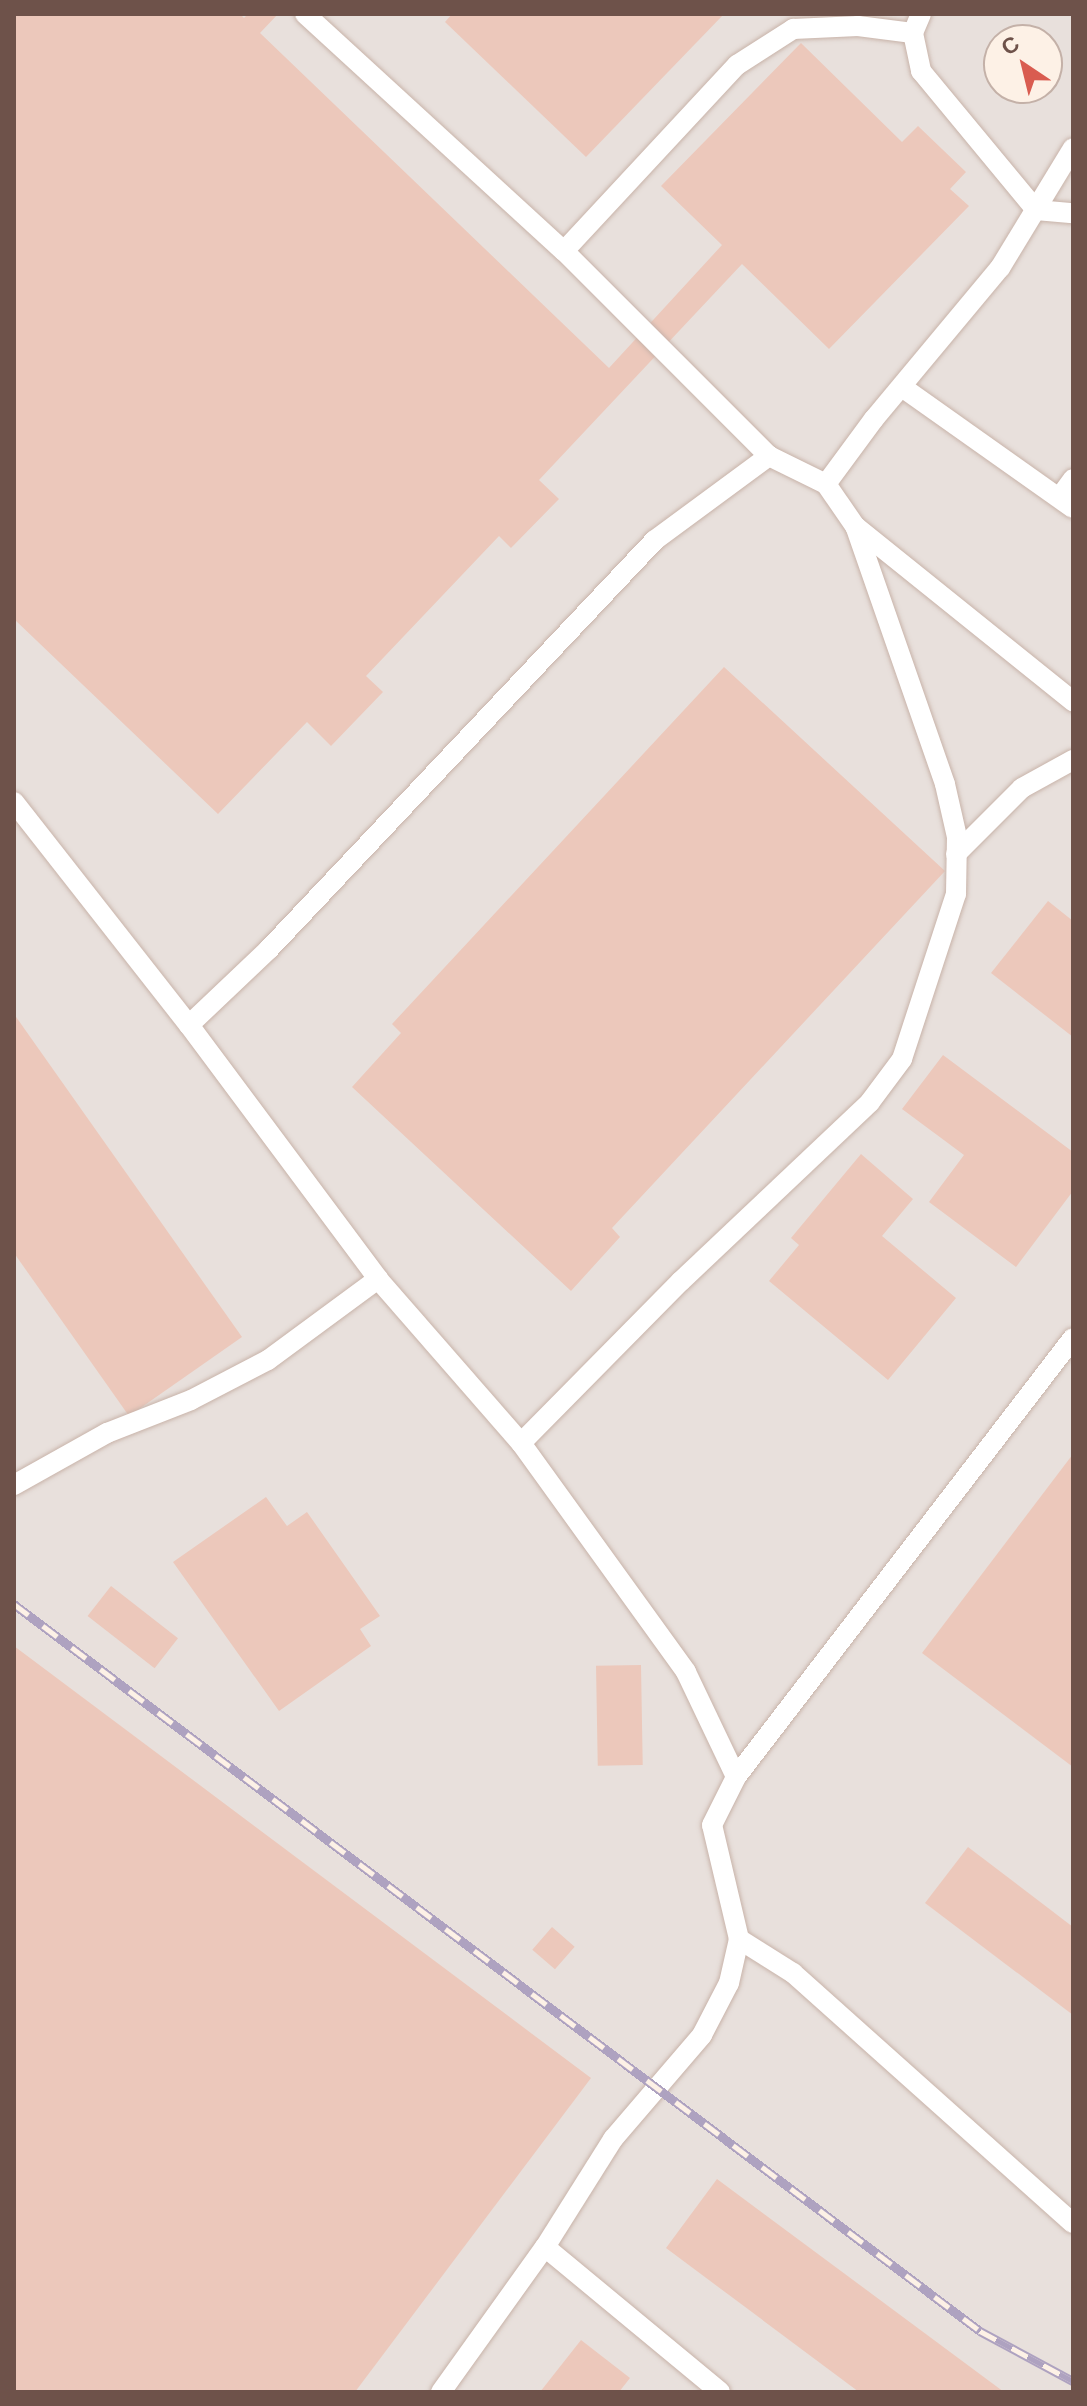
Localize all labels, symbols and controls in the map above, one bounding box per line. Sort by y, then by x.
north arrow [983,24,1063,104]
text: С [996,31,1024,60]

